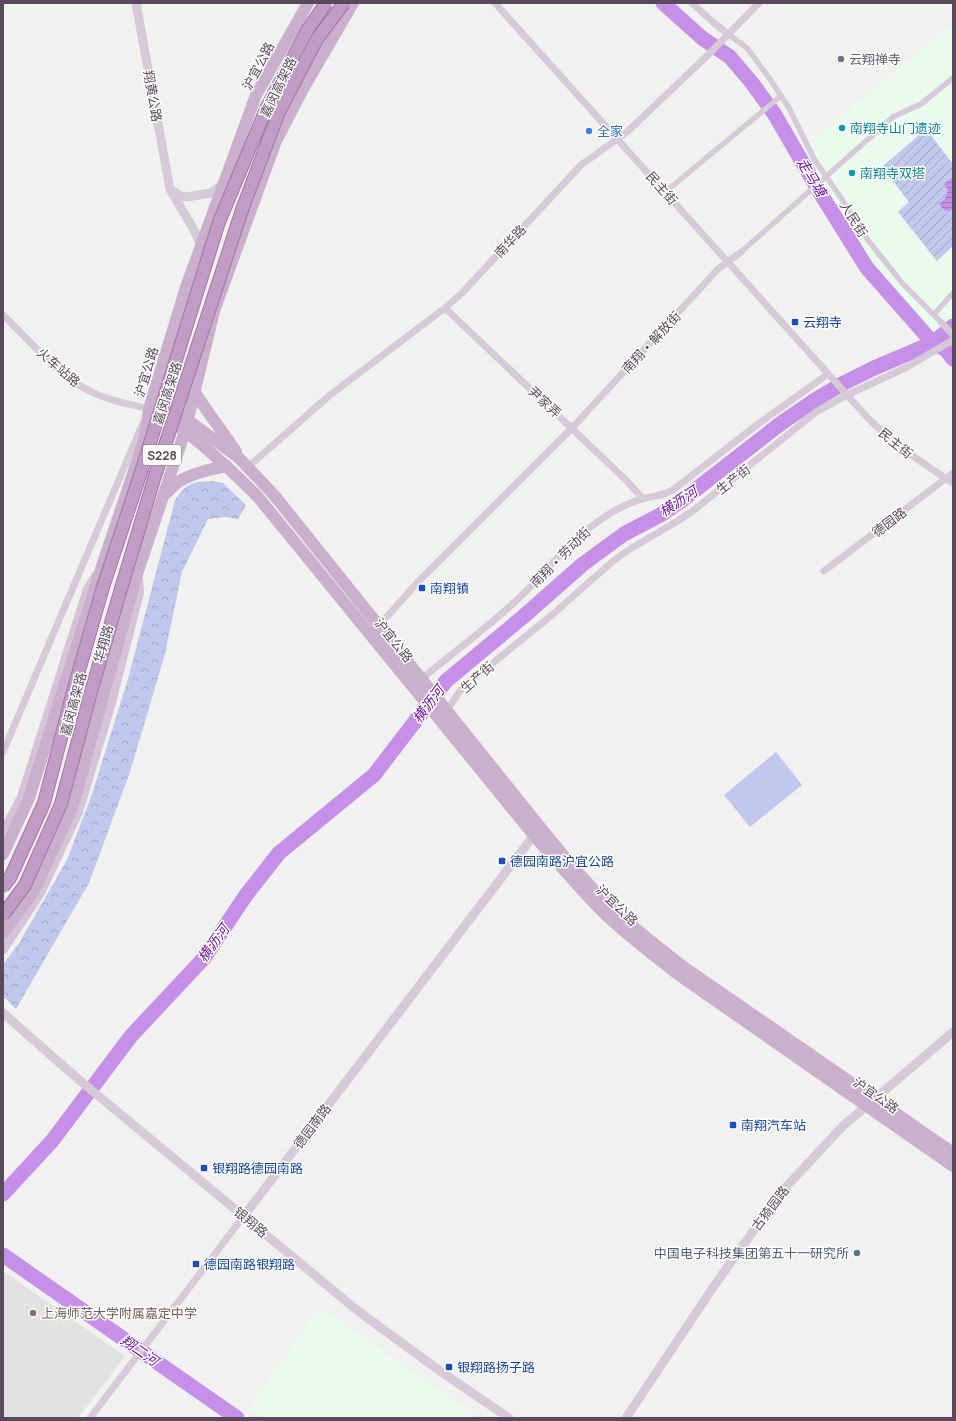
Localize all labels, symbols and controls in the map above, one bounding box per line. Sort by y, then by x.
street label: 沪宜公路 [238,39,278,93]
place label: 云翔禅寺 [849,50,901,68]
street label: 嘉闵高架路 [256,54,300,120]
marker: 云翔禅寺 [836,54,846,64]
street label: 翔黄公路 [140,69,166,123]
place label: 南翔寺山门遗迹 [850,119,941,137]
place label: 全家 [597,122,623,140]
marker: 南翔寺山门遗迹 [837,123,847,133]
marker: 全家 [584,126,594,136]
water label: 走马塘 [793,154,832,202]
place label: 南翔寺双塔 [860,164,925,182]
street label: 民主街 [642,167,682,209]
marker: 南翔寺双塔 [847,168,857,178]
street label: 人民街 [836,198,872,240]
street label: 南华路 [490,221,530,261]
street label: 南翔 • 解放街 [618,307,684,377]
place label: 云翔寺 [803,313,842,331]
marker: 云翔寺 [790,317,800,327]
street label: 火车站路 [33,343,85,391]
street label: 沪宜公路 [130,344,162,400]
street label: 嘉闵高架路 [148,359,186,427]
street label: 尹家弄 [525,382,565,422]
street label: 民主街 [875,424,917,462]
road number: S228 [143,445,181,465]
street label: 生产街 [712,460,754,498]
water label: 横沥河 [655,480,703,521]
street label: 德园路 [868,503,910,541]
street label: 南翔 • 劳动街 [526,523,594,591]
place label: 南翔镇 [430,579,469,597]
marker: 南翔镇 [417,583,427,593]
street label: 沪宜公路 [371,614,417,666]
street label: 华翔路 [89,623,117,665]
street label: 生产街 [456,657,498,697]
street label: 嘉闵高架路 [56,670,90,738]
water label: 横沥河 [408,679,450,726]
place label: 德园南路沪宜公路 [510,852,614,870]
marker: 德园南路沪宜公路 [497,856,507,866]
street label: 沪宜公路 [592,880,642,930]
water label: 横沥河 [193,918,235,966]
street label: 沪宜公路 [850,1073,902,1117]
street label: 德园南路 [289,1100,335,1152]
place label: 南翔汽车站 [741,1116,806,1134]
marker: 南翔汽车站 [728,1120,738,1130]
place label: 银翔路德园南路 [212,1159,303,1177]
marker: 银翔路德园南路 [199,1163,209,1173]
street label: 古猗园路 [747,1182,793,1234]
street label: 银翔路 [230,1203,272,1241]
place label: 中国电子科技集团第五十一研究所 [654,1244,849,1262]
marker: 中国电子科技集团第五十一研究所 [852,1248,862,1258]
place label: 德园南路银翔路 [204,1255,295,1273]
marker: 德园南路银翔路 [191,1259,201,1269]
place label: 上海师范大学附属嘉定中学 [41,1304,197,1322]
marker: 上海师范大学附属嘉定中学 [28,1308,38,1318]
water label: 翔二河 [117,1330,165,1372]
place label: 银翔路扬子路 [457,1358,535,1376]
marker: 银翔路扬子路 [444,1362,454,1372]

